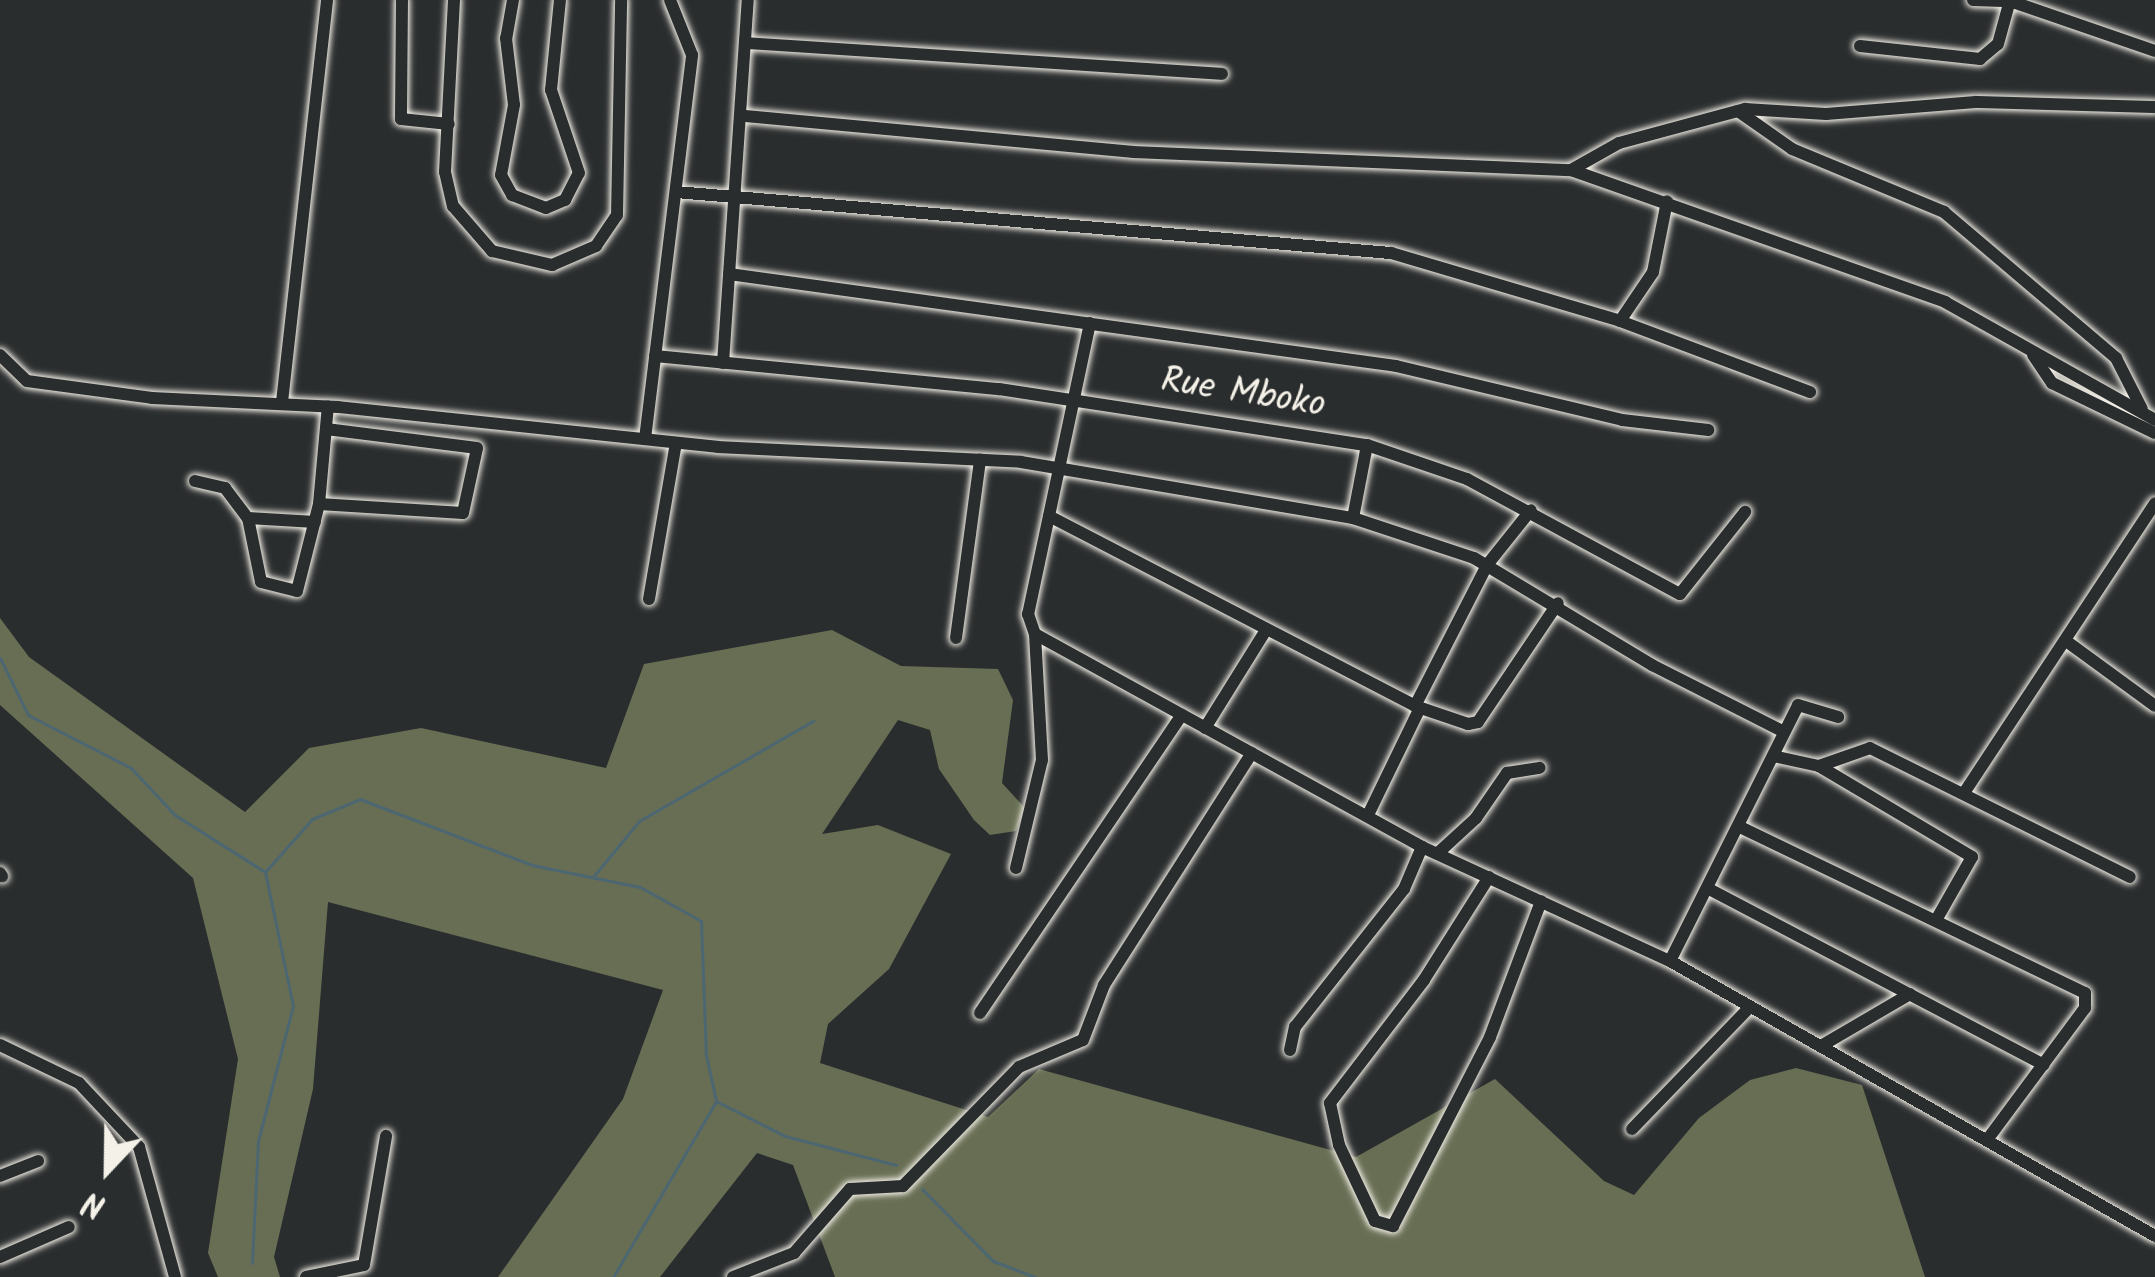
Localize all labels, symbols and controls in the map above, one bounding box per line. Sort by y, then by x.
street label: Rue Mboko [1158,360,1328,428]
north arrow [48,1109,168,1229]
text: N [75,1174,114,1231]

